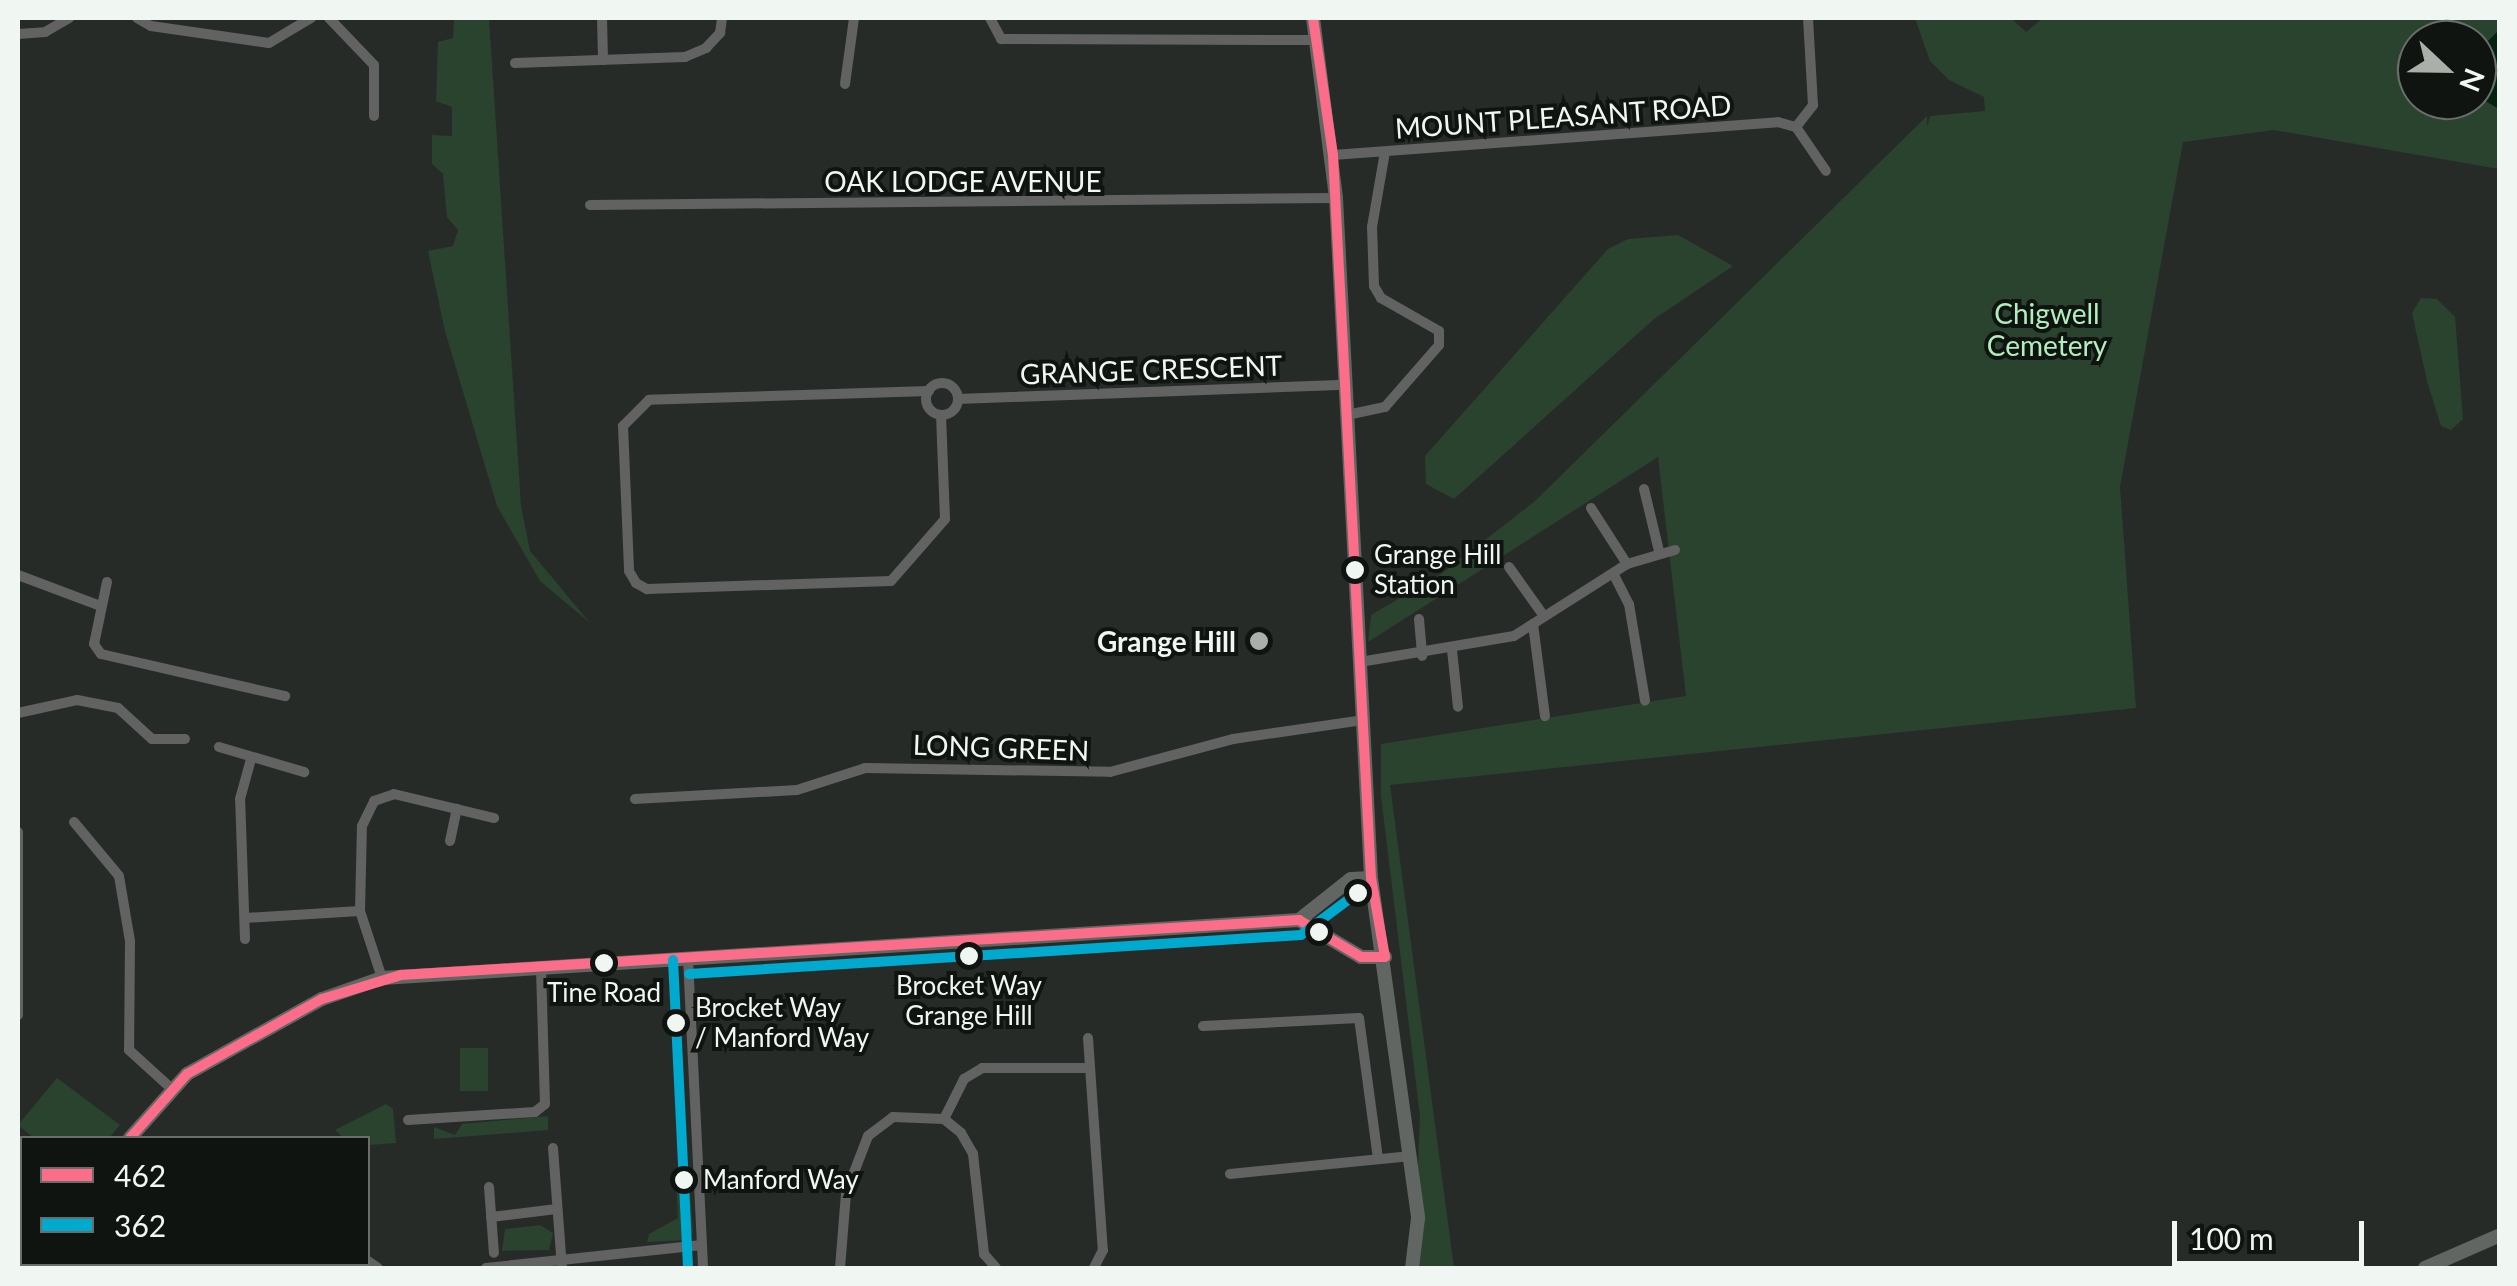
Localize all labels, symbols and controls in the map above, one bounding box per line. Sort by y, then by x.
north arrow [2397,20,2497,120]
text: N [2453,64,2493,97]
street label: MOUNT PLEASANT ROAD [1393,87,1733,145]
street label: OAK LODGE AVENUE [824,164,1102,198]
park label: Chigwell Cemetery [1987,296,2107,362]
street label: GRANGE CRESCENT [1019,348,1283,390]
place label: Grange Hill Station [1374,539,1501,600]
marker: Grange Hill Station [1345,560,1365,580]
place label: Grange Hill [1097,624,1236,658]
marker: Grange Hill [1246,628,1272,654]
street label: LONG GREEN [912,727,1090,767]
unlabelled marker [1348,883,1368,903]
unlabelled marker [1309,922,1329,942]
marker: Brocket Way Grange Hill [959,946,979,966]
marker: Tine Road [594,953,614,973]
place label: Brocket Way Grange Hill [896,970,1042,1032]
place label: Tine Road [547,977,661,1009]
place label: Brocket Way / Manford Way [695,992,869,1054]
marker: Brocket Way / Manford Way [666,1013,686,1033]
legend [20,1136,370,1266]
text: 462 [114,1157,166,1193]
place label: Manford Way [703,1164,859,1196]
marker: Manford Way [674,1170,694,1190]
scale bar [2177,1201,2370,1263]
text: 362 [114,1207,166,1243]
text: 100 m [2189,1220,2274,1256]

